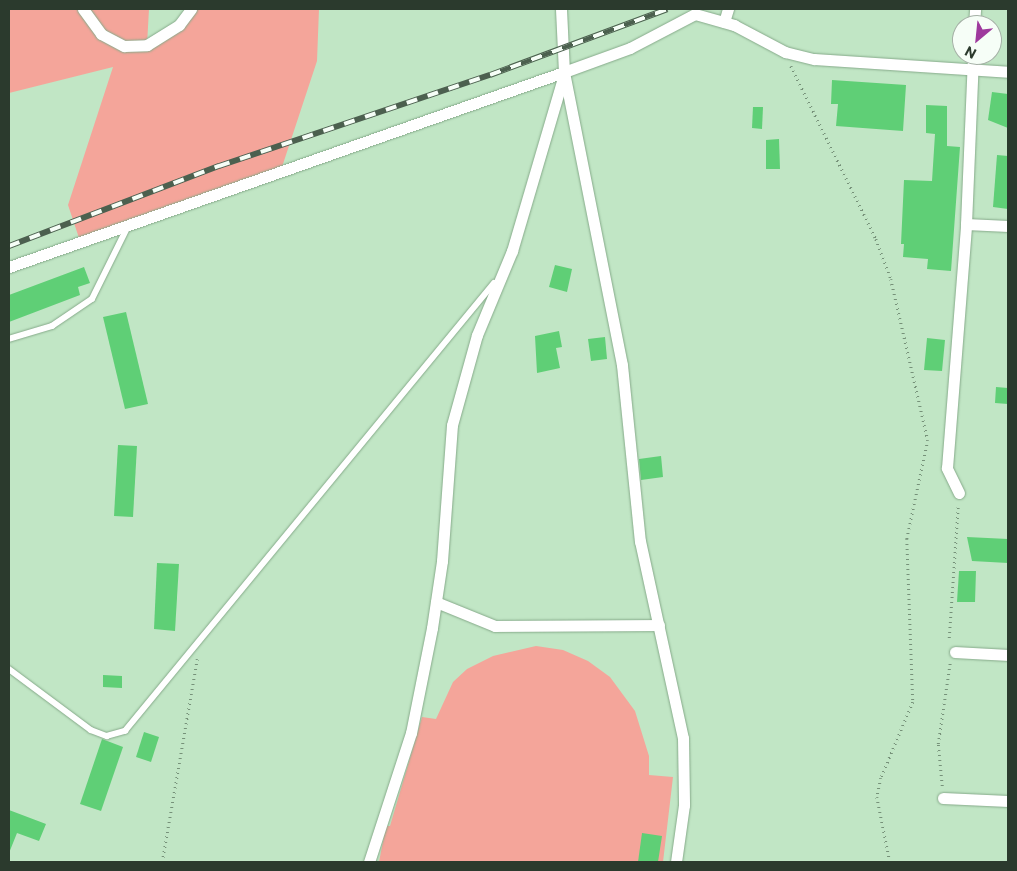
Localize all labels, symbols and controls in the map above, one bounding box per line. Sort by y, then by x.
north arrow [952,15,1002,65]
text: N [962,43,979,63]

